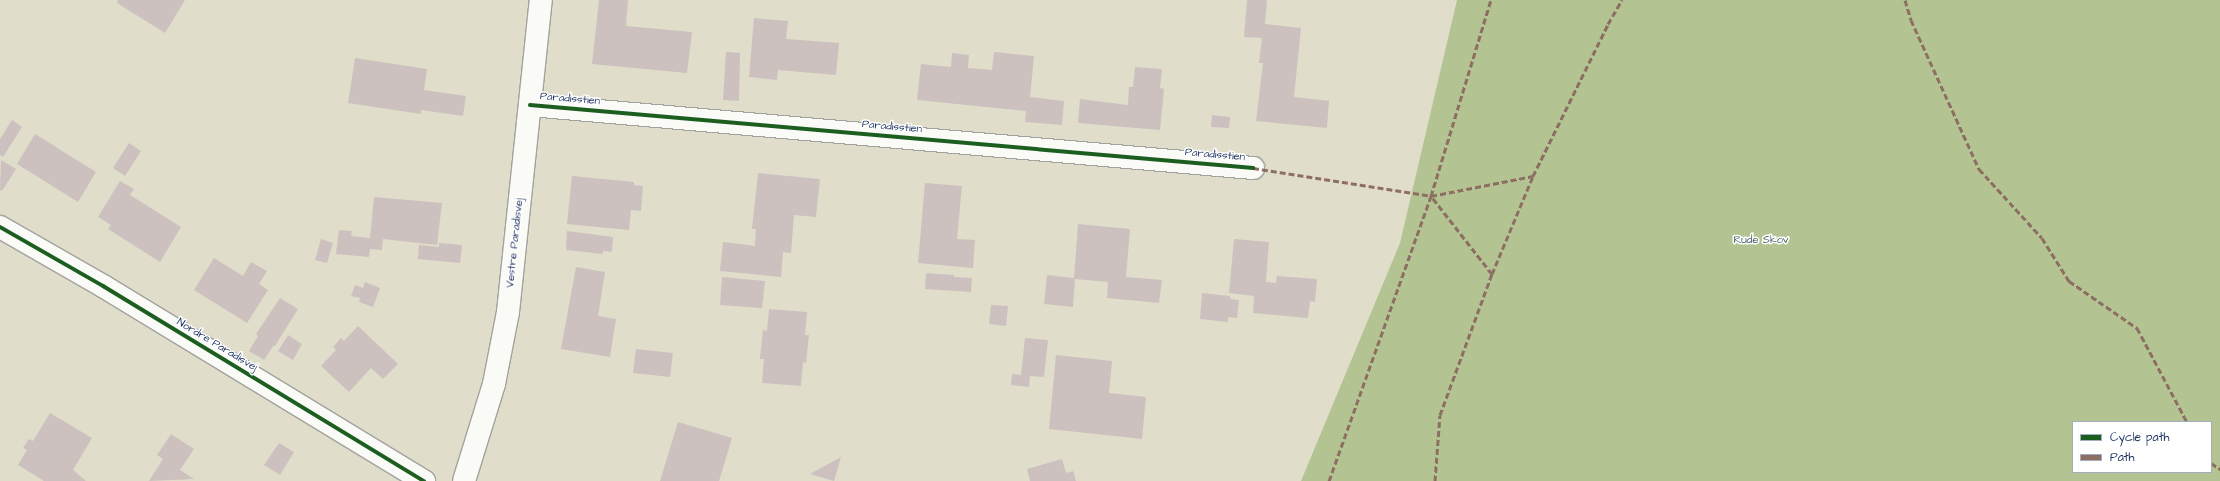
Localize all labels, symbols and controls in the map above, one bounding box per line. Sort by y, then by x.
street label: Paradisstien [539,90,601,108]
street label: Paradisstien [861,118,923,136]
street label: Paradisstien [1184,146,1246,164]
street label: Vestre Paradisvej [504,198,526,288]
park label: Rude Skov [1733,233,1789,247]
street label: Nordre Paradisvej [174,316,260,374]
legend [2072,421,2212,473]
text: Cycle path [2110,429,2169,446]
text: Path [2110,449,2135,466]

